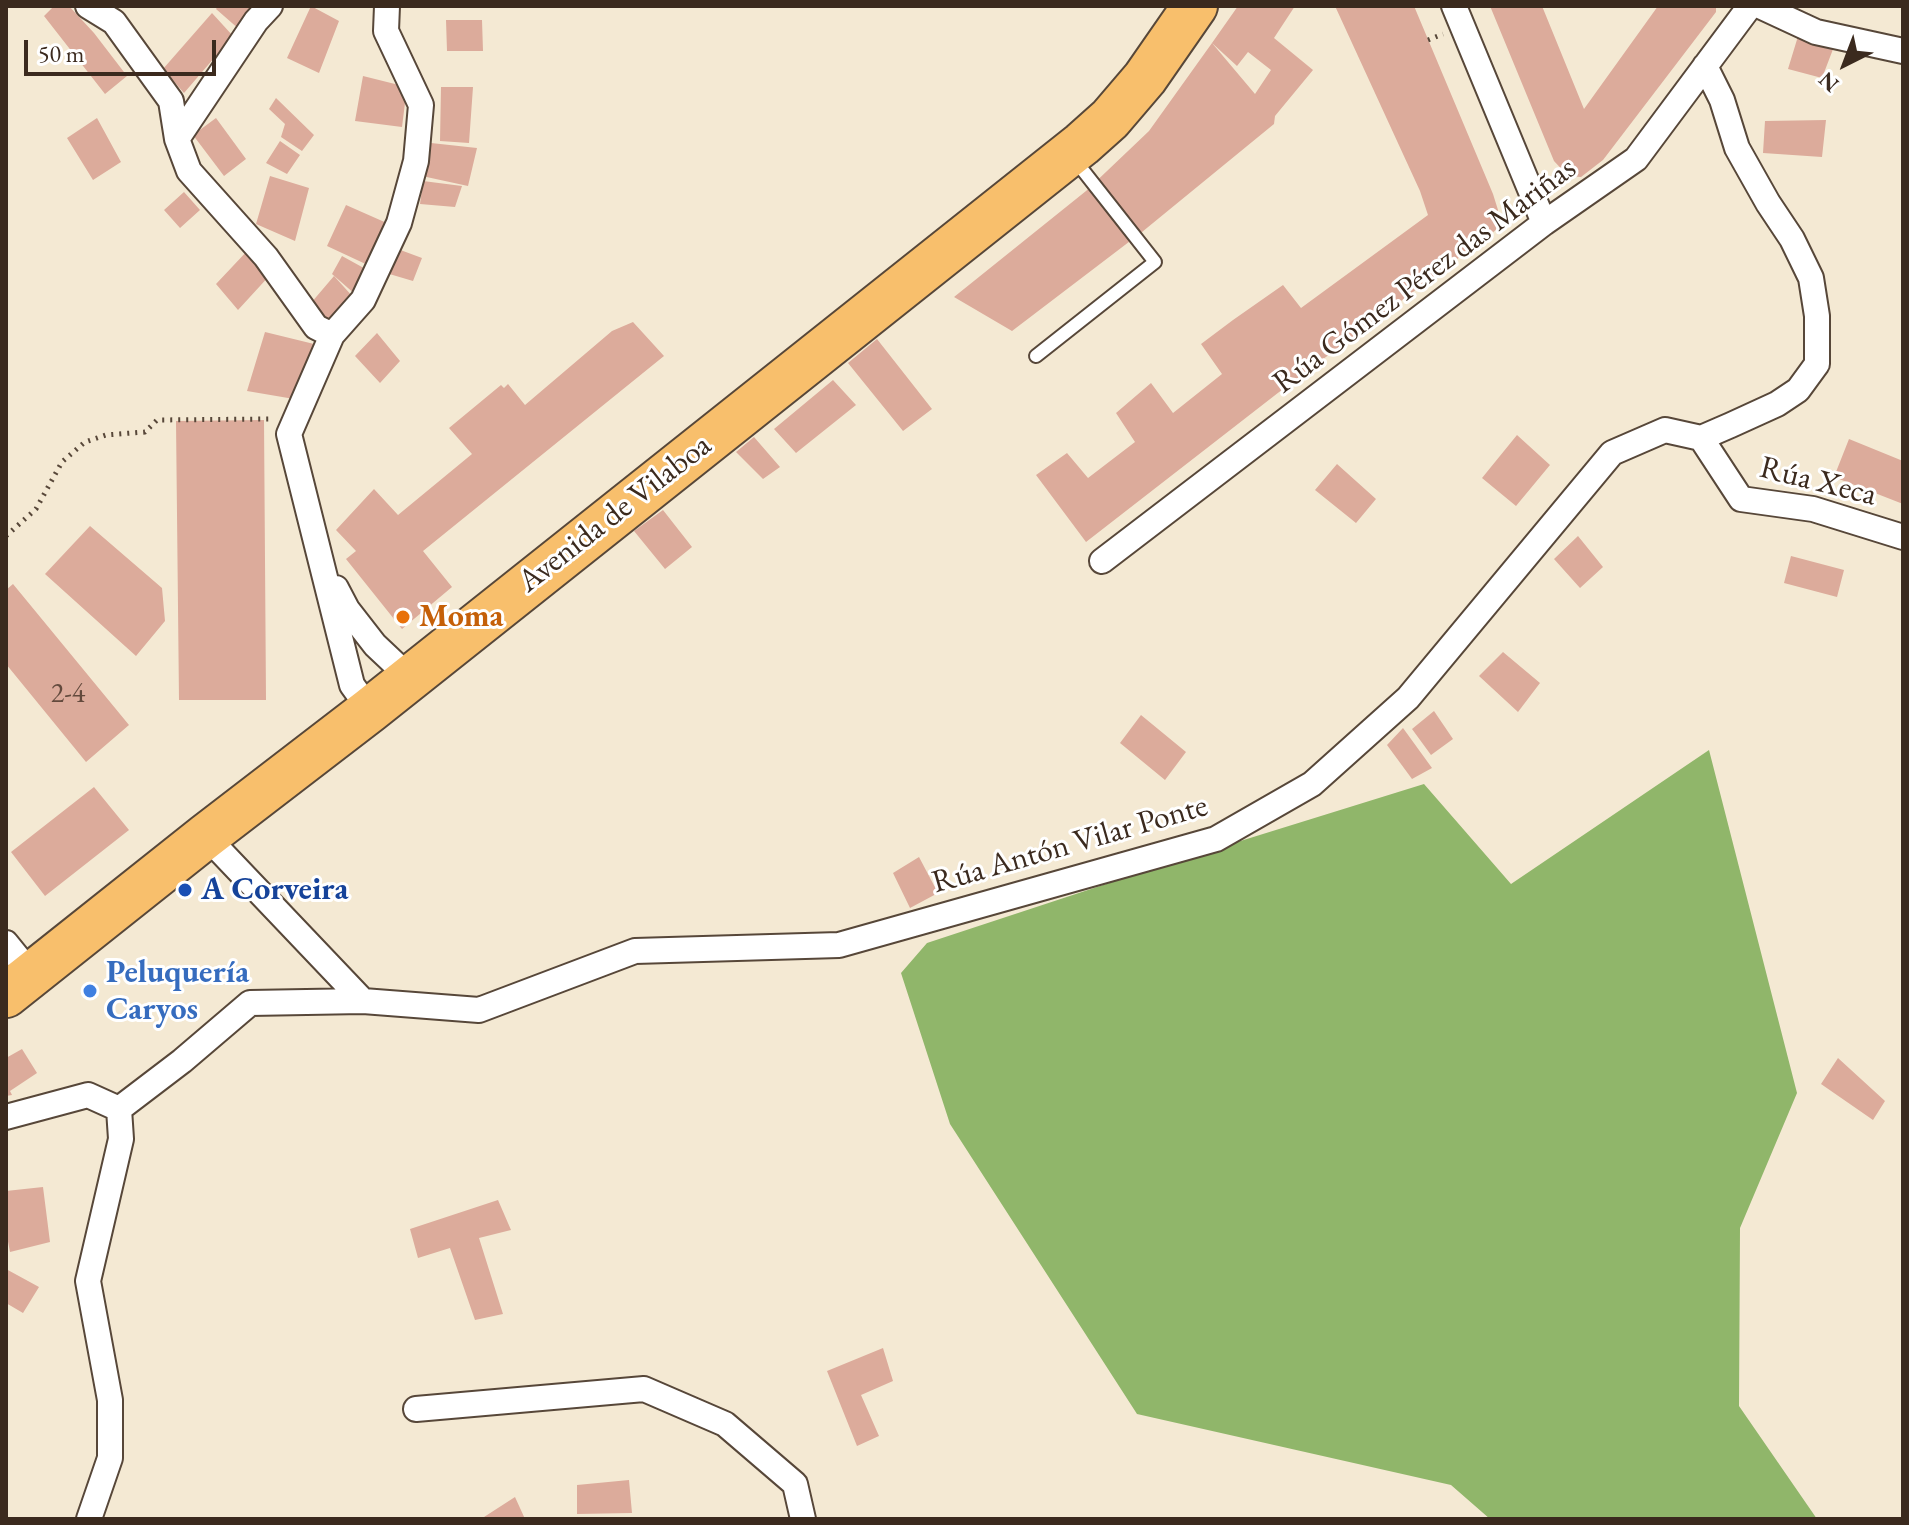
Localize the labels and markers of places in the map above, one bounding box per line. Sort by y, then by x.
place label: Moma [419,598,504,636]
marker: Moma [394,608,412,626]
place label: A Corveira [201,871,349,909]
marker: A Corveira [176,881,194,899]
place label: Peluquería Caryos [106,954,249,1029]
marker: Peluquería Caryos [81,982,99,1000]

